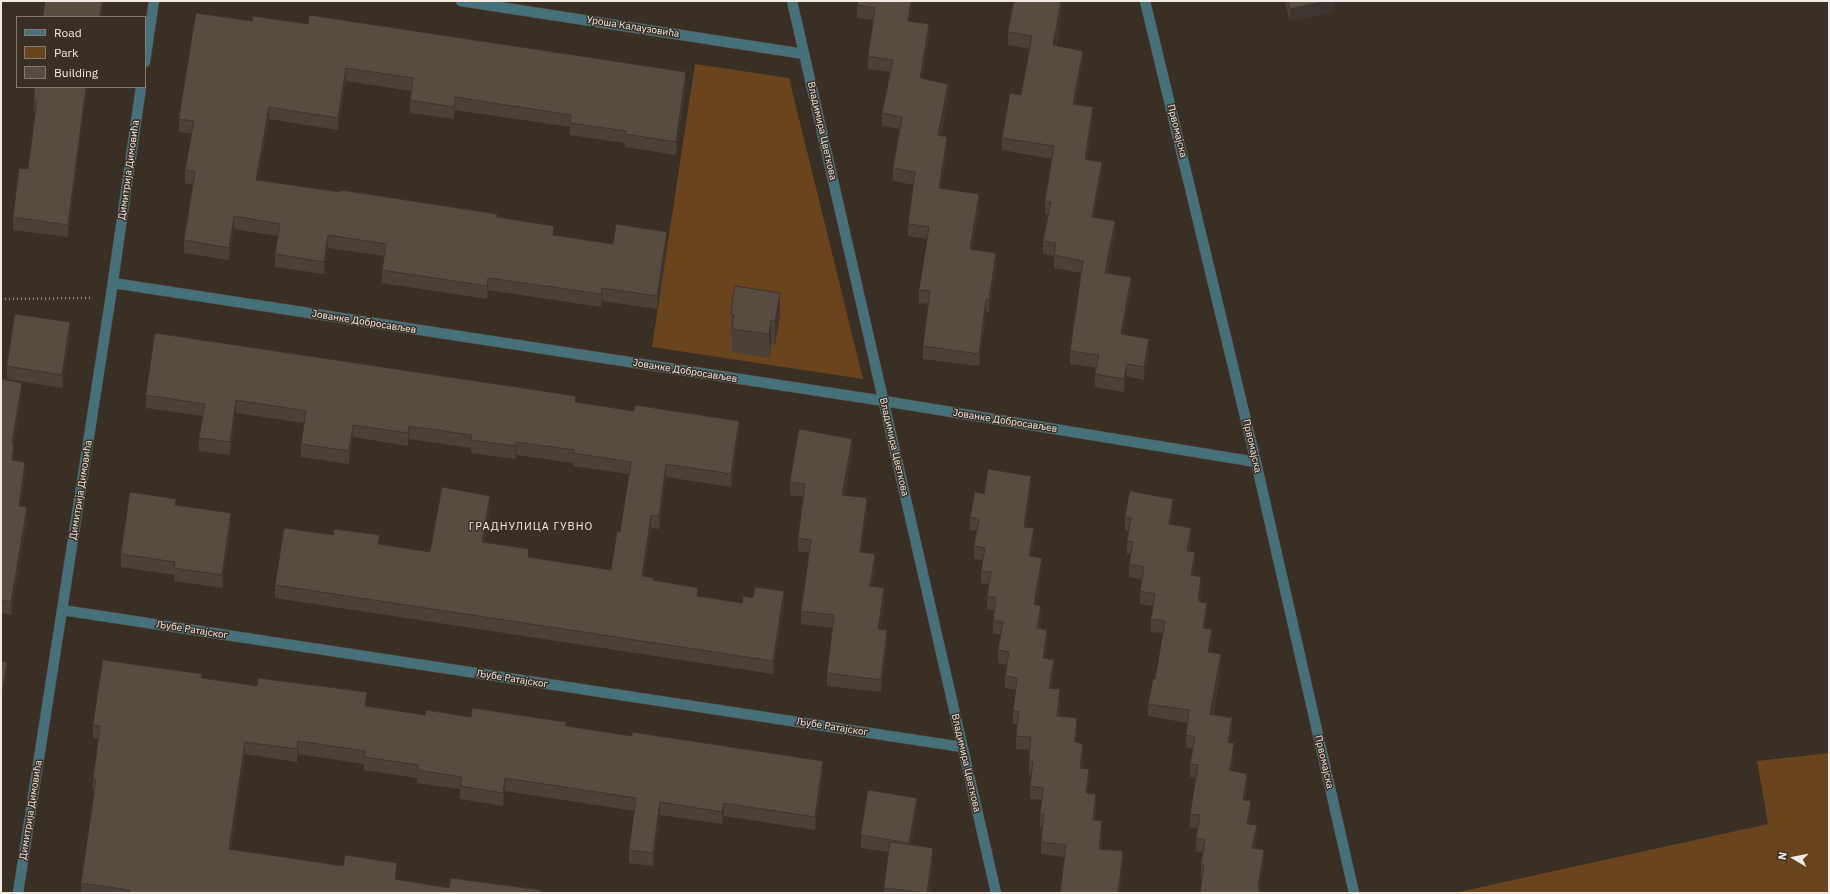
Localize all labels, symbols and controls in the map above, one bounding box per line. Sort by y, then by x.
street label: Уроша Калаузовића [586,14,680,40]
legend [16,16,146,88]
text: Road [54,25,82,40]
text: Park [54,45,78,60]
text: Building [54,65,98,80]
street label: Владимира Цветкова [805,81,839,181]
street label: Првомајска [1165,103,1189,159]
street label: Димитрија Димовића [116,119,142,221]
street label: Јованке Добросављев [311,308,417,336]
street label: Јованке Добросављев [632,357,738,385]
street label: Владимира Цветкова [877,397,911,497]
street label: Јованке Добросављев [952,407,1058,435]
street label: Првомајска [1240,418,1264,474]
street label: Димитрија Димовића [67,439,95,541]
district label: ГРАДНУЛИЦА ГУВНО [469,520,593,534]
street label: Љубе Ратајског [155,618,229,642]
street label: Љубе Ратајског [475,667,549,691]
street label: Владимира Цветкова [949,713,983,813]
street label: Љубе Ратајског [795,715,869,739]
street label: Првомајска [1312,734,1336,790]
street label: Димитрија Димовића [17,759,45,861]
north arrow [1774,838,1814,878]
text: N [1775,851,1790,861]

